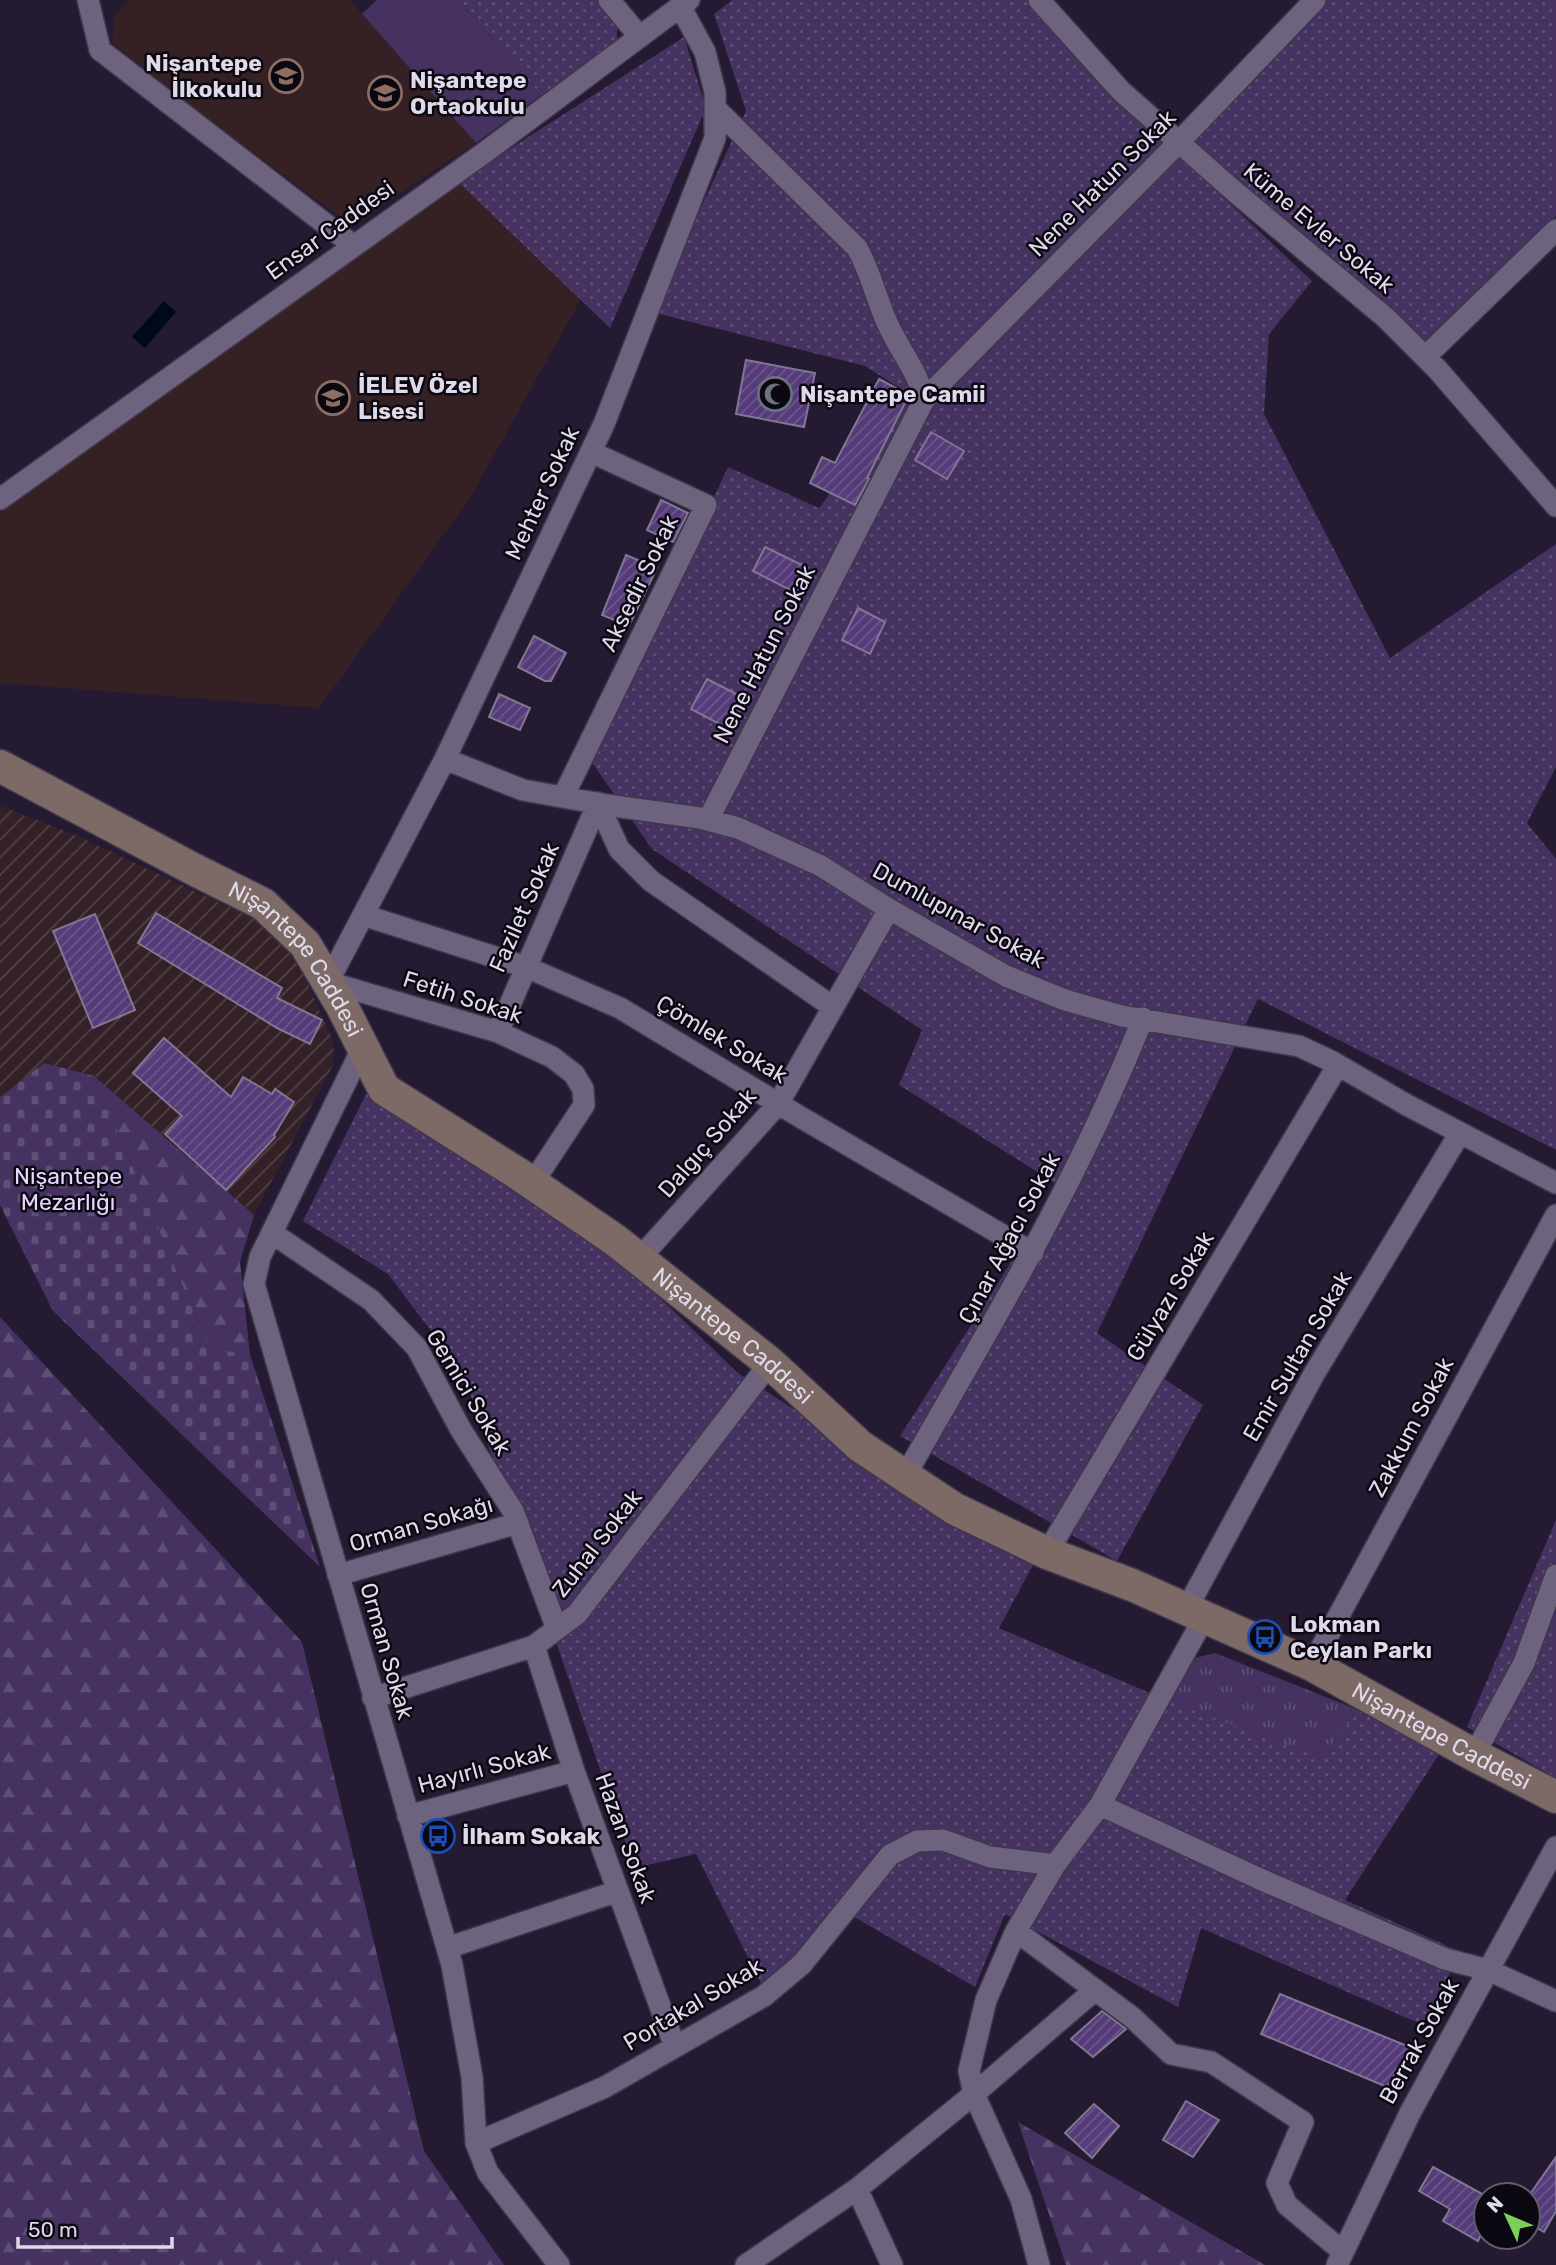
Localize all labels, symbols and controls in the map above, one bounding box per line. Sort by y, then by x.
place label: Nişantepe İlkokulu [145,49,262,103]
school or university icon: Nişantepe İlkokulu [267,57,305,95]
place label: Nişantepe Ortaokulu [410,66,527,120]
school or university icon: Nişantepe Ortaokulu [366,74,404,112]
street label: Nene Hatun Sokak [1023,104,1181,262]
street label: Küme Evler Sokak [1238,157,1400,299]
street label: Ensar Caddesi [260,174,400,286]
place label: İELEV Özel Lisesi [358,371,478,425]
mosque icon: Nişantepe Camii [756,375,794,413]
school or university icon: İELEV Özel Lisesi [314,379,352,417]
place label: Nişantepe Camii [800,380,985,408]
street label: Mehter Sokak [499,422,585,564]
street label: Aksedir Sokak [594,510,684,656]
street label: Nene Hatun Sokak [707,560,821,748]
street label: Fazilet Sokak [483,837,565,976]
street label: Dumlupınar Sokak [868,856,1050,974]
street label: Nişantepe Caddesi [224,875,369,1041]
street label: Fetih Sokak [400,965,526,1029]
street label: Çömlek Sokak [651,989,793,1089]
street label: Dalgıç Sokak [652,1083,762,1203]
street label: Çınar Ağacı Sokak [952,1147,1066,1328]
park label: Nişantepe Mezarlığı [14,1162,122,1216]
street label: Gülyazı Sokak [1120,1226,1220,1366]
street label: Nişantepe Caddesi [647,1261,819,1410]
street label: Emir Sultan Sokak [1237,1266,1357,1446]
street label: Gemici Sokak [420,1324,518,1460]
street label: Zakkum Sokak [1363,1352,1460,1501]
street label: Zuhal Sokak [546,1483,648,1602]
street label: Orman Sokağı [346,1490,496,1558]
street label: Orman Sokak [354,1579,420,1723]
place label: Lokman Ceylan Parkı [1290,1610,1432,1664]
bus stop icon: Lokman Ceylan Parkı [1246,1618,1284,1656]
street label: Nişantepe Caddesi [1347,1676,1536,1796]
street label: Hayırlı Sokak [415,1737,554,1799]
street label: Hazan Sokak [589,1769,663,1907]
bus stop icon: İlham Sokak [419,1817,457,1855]
place label: İlham Sokak [462,1822,601,1850]
street label: Portakal Sokak [618,1951,768,2057]
street label: Berrak Sokak [1373,1973,1465,2109]
north arrow [1472,2181,1542,2251]
text: N [1482,2192,1508,2217]
scale bar [18,2206,172,2250]
text: 50 m [28,2217,78,2242]

